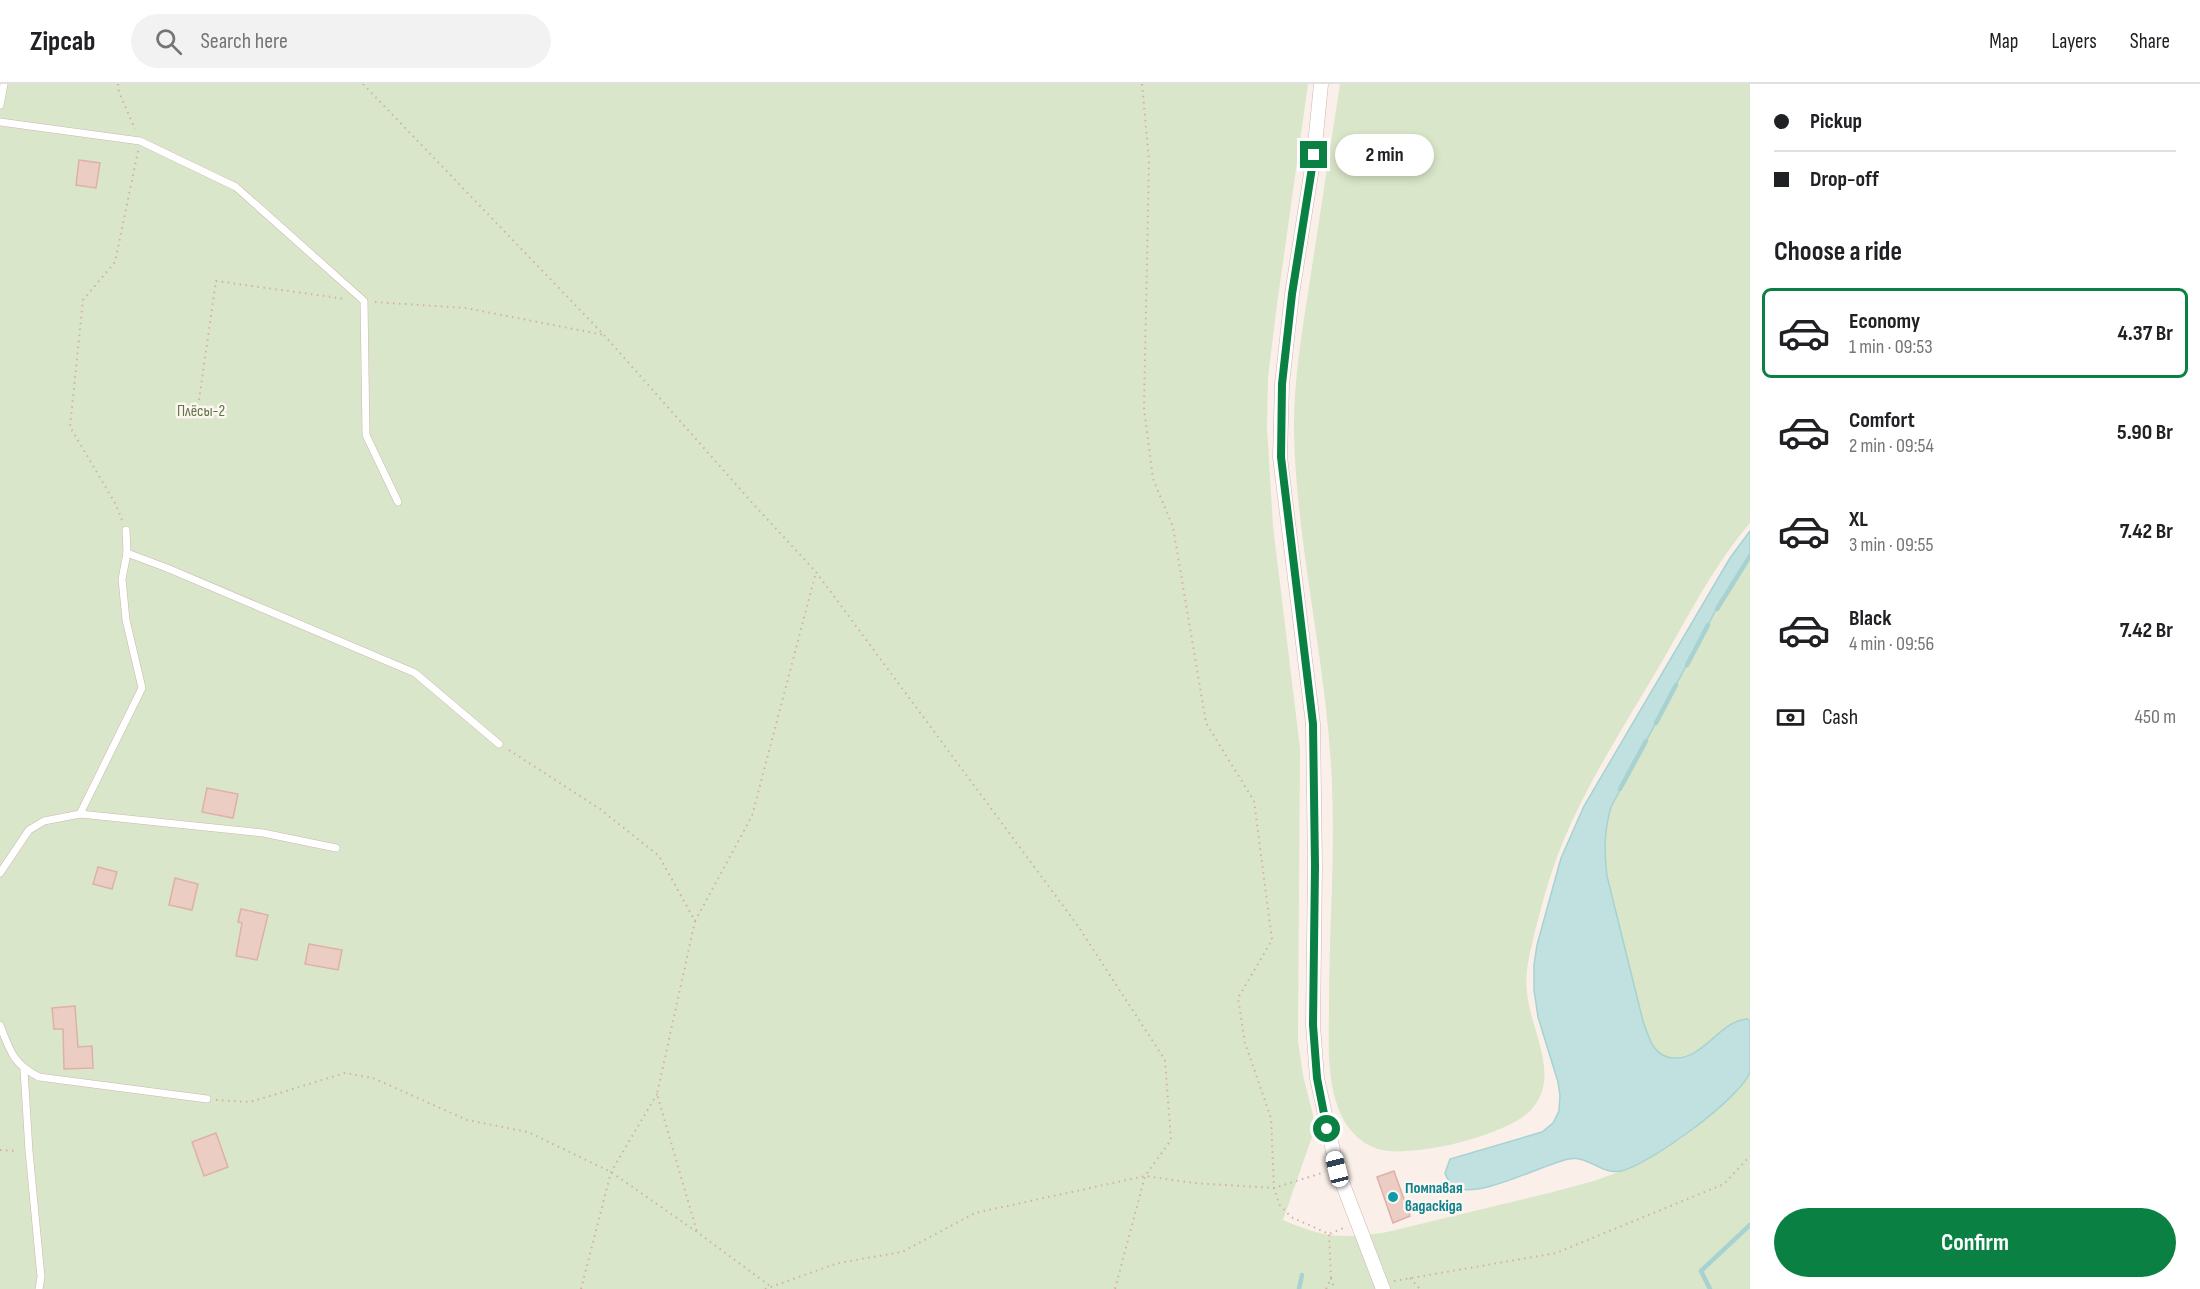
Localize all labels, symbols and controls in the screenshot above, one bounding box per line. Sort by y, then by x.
search box [131,14,551,68]
text: Zipcab [30,25,95,58]
icon: search [152,25,185,58]
text: Search here [200,28,288,55]
text: Map [1989,29,2018,54]
text: Layers [2051,29,2097,54]
text: Share [2130,29,2170,54]
text: Pickup [1810,108,1862,135]
callout: 2 min [1335,134,1434,176]
route end [1300,141,1327,168]
text: 2 min [1365,143,1404,167]
text: Drop-off [1810,166,1879,193]
text: Choose a ride [1774,236,1902,268]
icon: car [1777,306,1831,360]
text: Economy [1849,308,1920,335]
text: 4.37 Br [2118,320,2173,347]
text: 1 min · 09:53 [1849,335,1933,359]
park label: Плёсы-2 [177,402,225,421]
icon: car [1777,405,1831,459]
text: Comfort [1849,407,1915,434]
text: 5.90 Br [2117,419,2173,446]
text: 2 min · 09:54 [1849,434,1934,458]
icon: car [1777,504,1831,558]
text: XL [1849,506,1868,533]
text: 7.42 Br [2120,518,2173,545]
text: 3 min · 09:55 [1849,533,1934,557]
icon: car [1777,603,1831,657]
text: Black [1849,605,1891,632]
text: 7.42 Br [2120,617,2173,644]
text: 4 min · 09:56 [1849,632,1934,656]
icon: cash [1774,701,1807,734]
text: Cash [1822,704,1858,731]
text: 450 m [2135,705,2176,729]
route start [1313,1115,1340,1142]
car [1324,1149,1350,1189]
place label: Помпавая вадаскіда [1405,1179,1463,1216]
marker: Помпавая вадаскіда [1386,1190,1400,1204]
button: Confirm [1774,1208,2176,1277]

